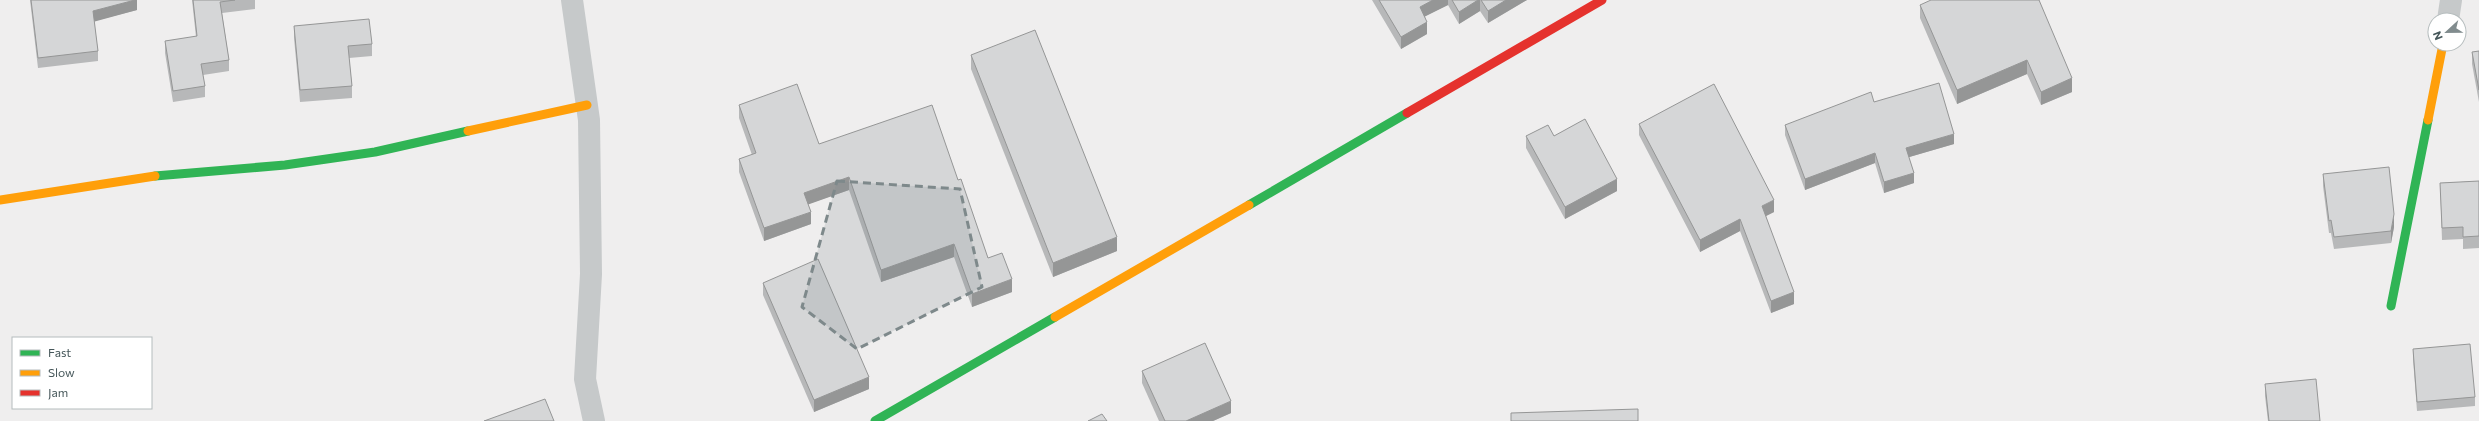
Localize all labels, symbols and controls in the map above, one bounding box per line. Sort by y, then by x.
north arrow [2427,12,2467,52]
text: N [2430,30,2445,42]
legend [12,337,152,409]
text: Fast [48,345,71,359]
text: Slow [48,365,75,379]
text: Jam [48,385,68,400]

